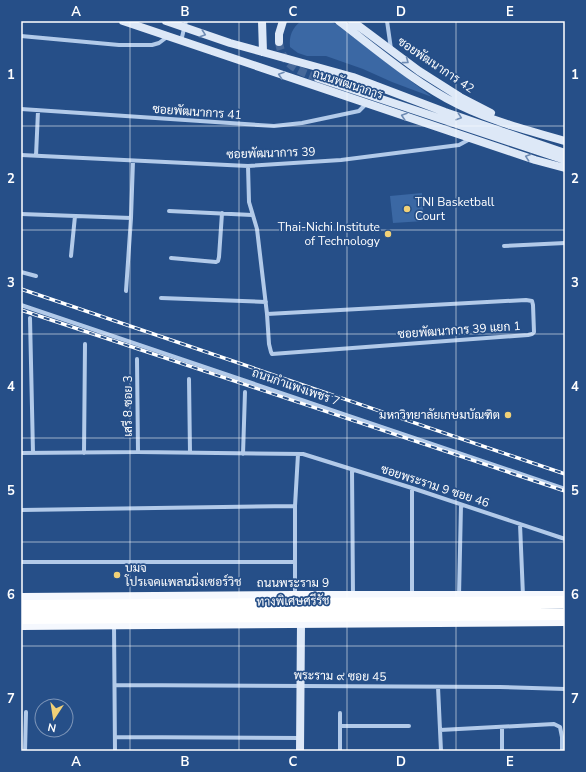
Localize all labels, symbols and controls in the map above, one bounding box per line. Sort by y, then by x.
text: A [71,3,81,21]
text: B [181,3,190,21]
text: C [289,3,298,21]
text: D [396,3,406,21]
text: E [506,3,514,21]
one-way arrow [199,29,206,37]
street label: ซอยพัฒนาการ 42 [394,33,478,97]
one-way arrow [401,56,408,63]
street label: ถนนพัฒนาการ [311,65,385,103]
text: 1 [7,66,15,84]
text: 1 [571,66,579,84]
one-way arrow [278,71,285,79]
street label: ซอยพัฒนาการ 41 [152,101,242,123]
one-way arrow [401,112,408,120]
one-way arrow [456,112,463,121]
street label: ซอยพัฒนาการ 39 [226,143,316,163]
one-way arrow [524,153,531,162]
text: 2 [7,170,15,188]
text: 2 [571,170,579,188]
place label: TNI Basketball Court [415,194,495,224]
marker: TNI Basketball Court [402,204,412,214]
place label: Thai-Nichi Institute of Technology [278,219,381,249]
marker: Thai-Nichi Institute of Technology [383,229,393,239]
text: 3 [7,274,15,292]
text: 3 [571,274,579,292]
street label: ซอยพัฒนาการ 39 แยก 1 [397,318,521,342]
street label: ถนนกำแพงเพชร 7 [250,364,342,410]
street label: เสรี 8 ซอย 3 [120,375,136,437]
text: 4 [7,378,15,396]
text: 4 [571,378,579,396]
place label: มหาวิทยาลัยเกษมบัณฑิต [379,407,500,423]
marker: มหาวิทยาลัยเกษมบัณฑิต [503,410,513,420]
street label: ซอยพระราม 9 ซอย 46 [379,461,491,511]
text: 5 [7,482,15,500]
text: 5 [571,482,579,500]
place label: บมจ โปรเจคแพลนนิ่งเซอร์วิช [124,560,242,590]
marker: บมจ โปรเจคแพลนนิ่งเซอร์วิช [112,570,122,580]
street label: ถนนพระราม 9 [257,575,329,591]
text: 6 [7,586,15,604]
text: 6 [571,586,579,604]
street label: ทางพิเศษศรีรัช [256,592,330,610]
street label: พระราม ๙ ซอย 45 [293,667,387,685]
text: 7 [7,690,15,708]
text: 7 [571,690,579,708]
north arrow [34,698,74,738]
text: N [46,719,58,735]
text: A [71,753,81,771]
text: B [181,753,190,771]
text: C [289,753,298,771]
text: D [396,753,406,771]
text: E [506,753,514,771]

